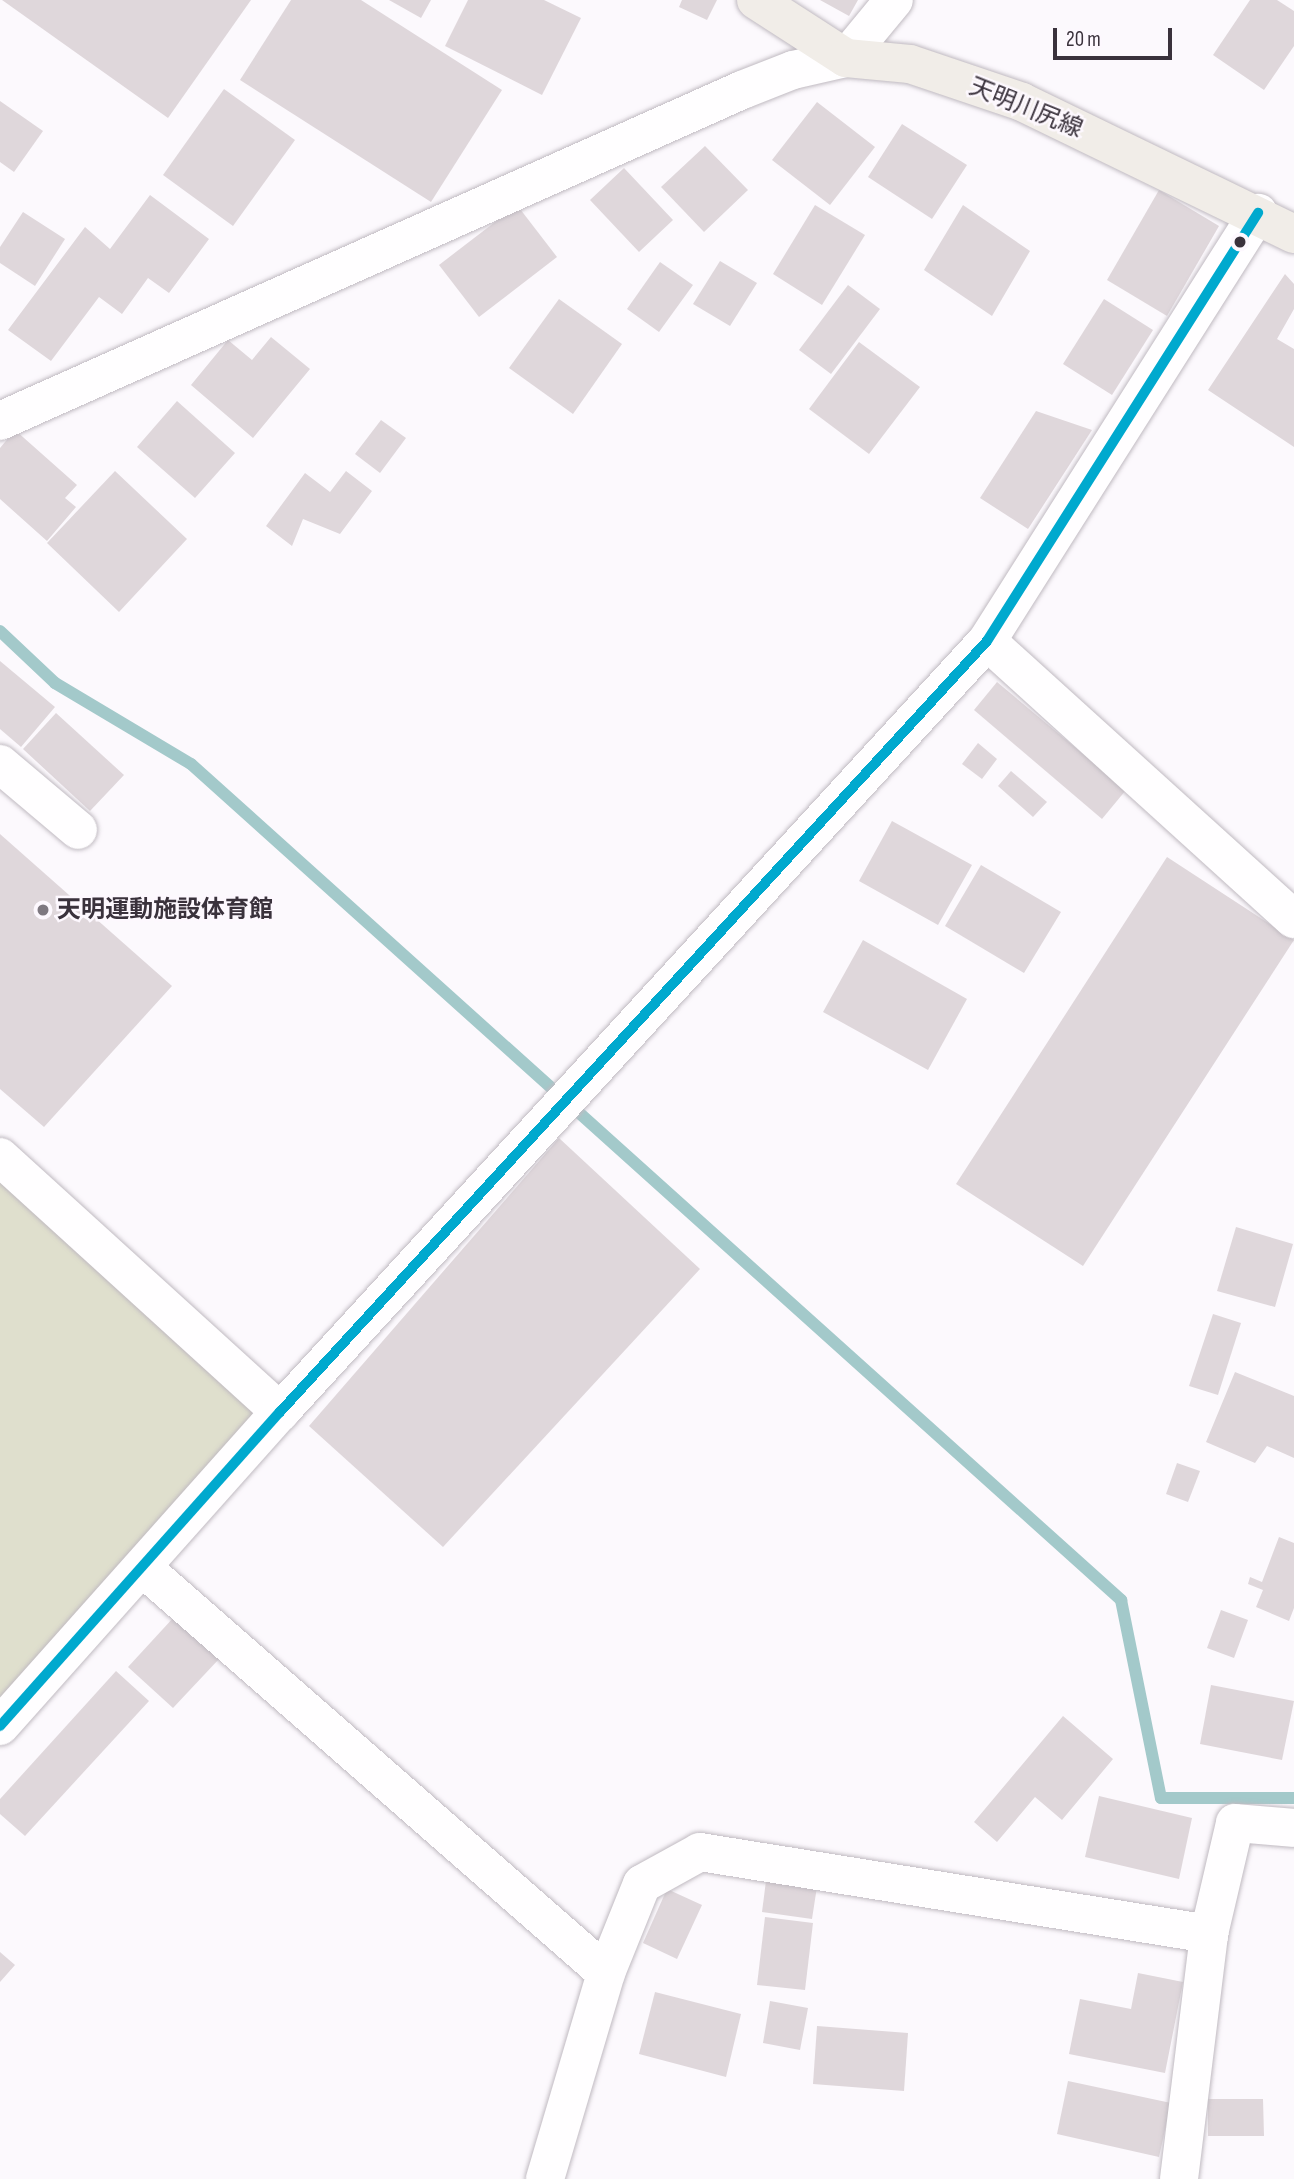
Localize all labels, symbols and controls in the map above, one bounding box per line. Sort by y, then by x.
scale bar [1056,14,1175,58]
text: 20 m [1066,27,1101,52]
street label: 天明川尻線 [965,72,1087,144]
unlabelled marker [1233,235,1247,249]
place label: 天明運動施設体育館 [57,896,273,924]
marker: 天明運動施設体育館 [35,902,51,918]

